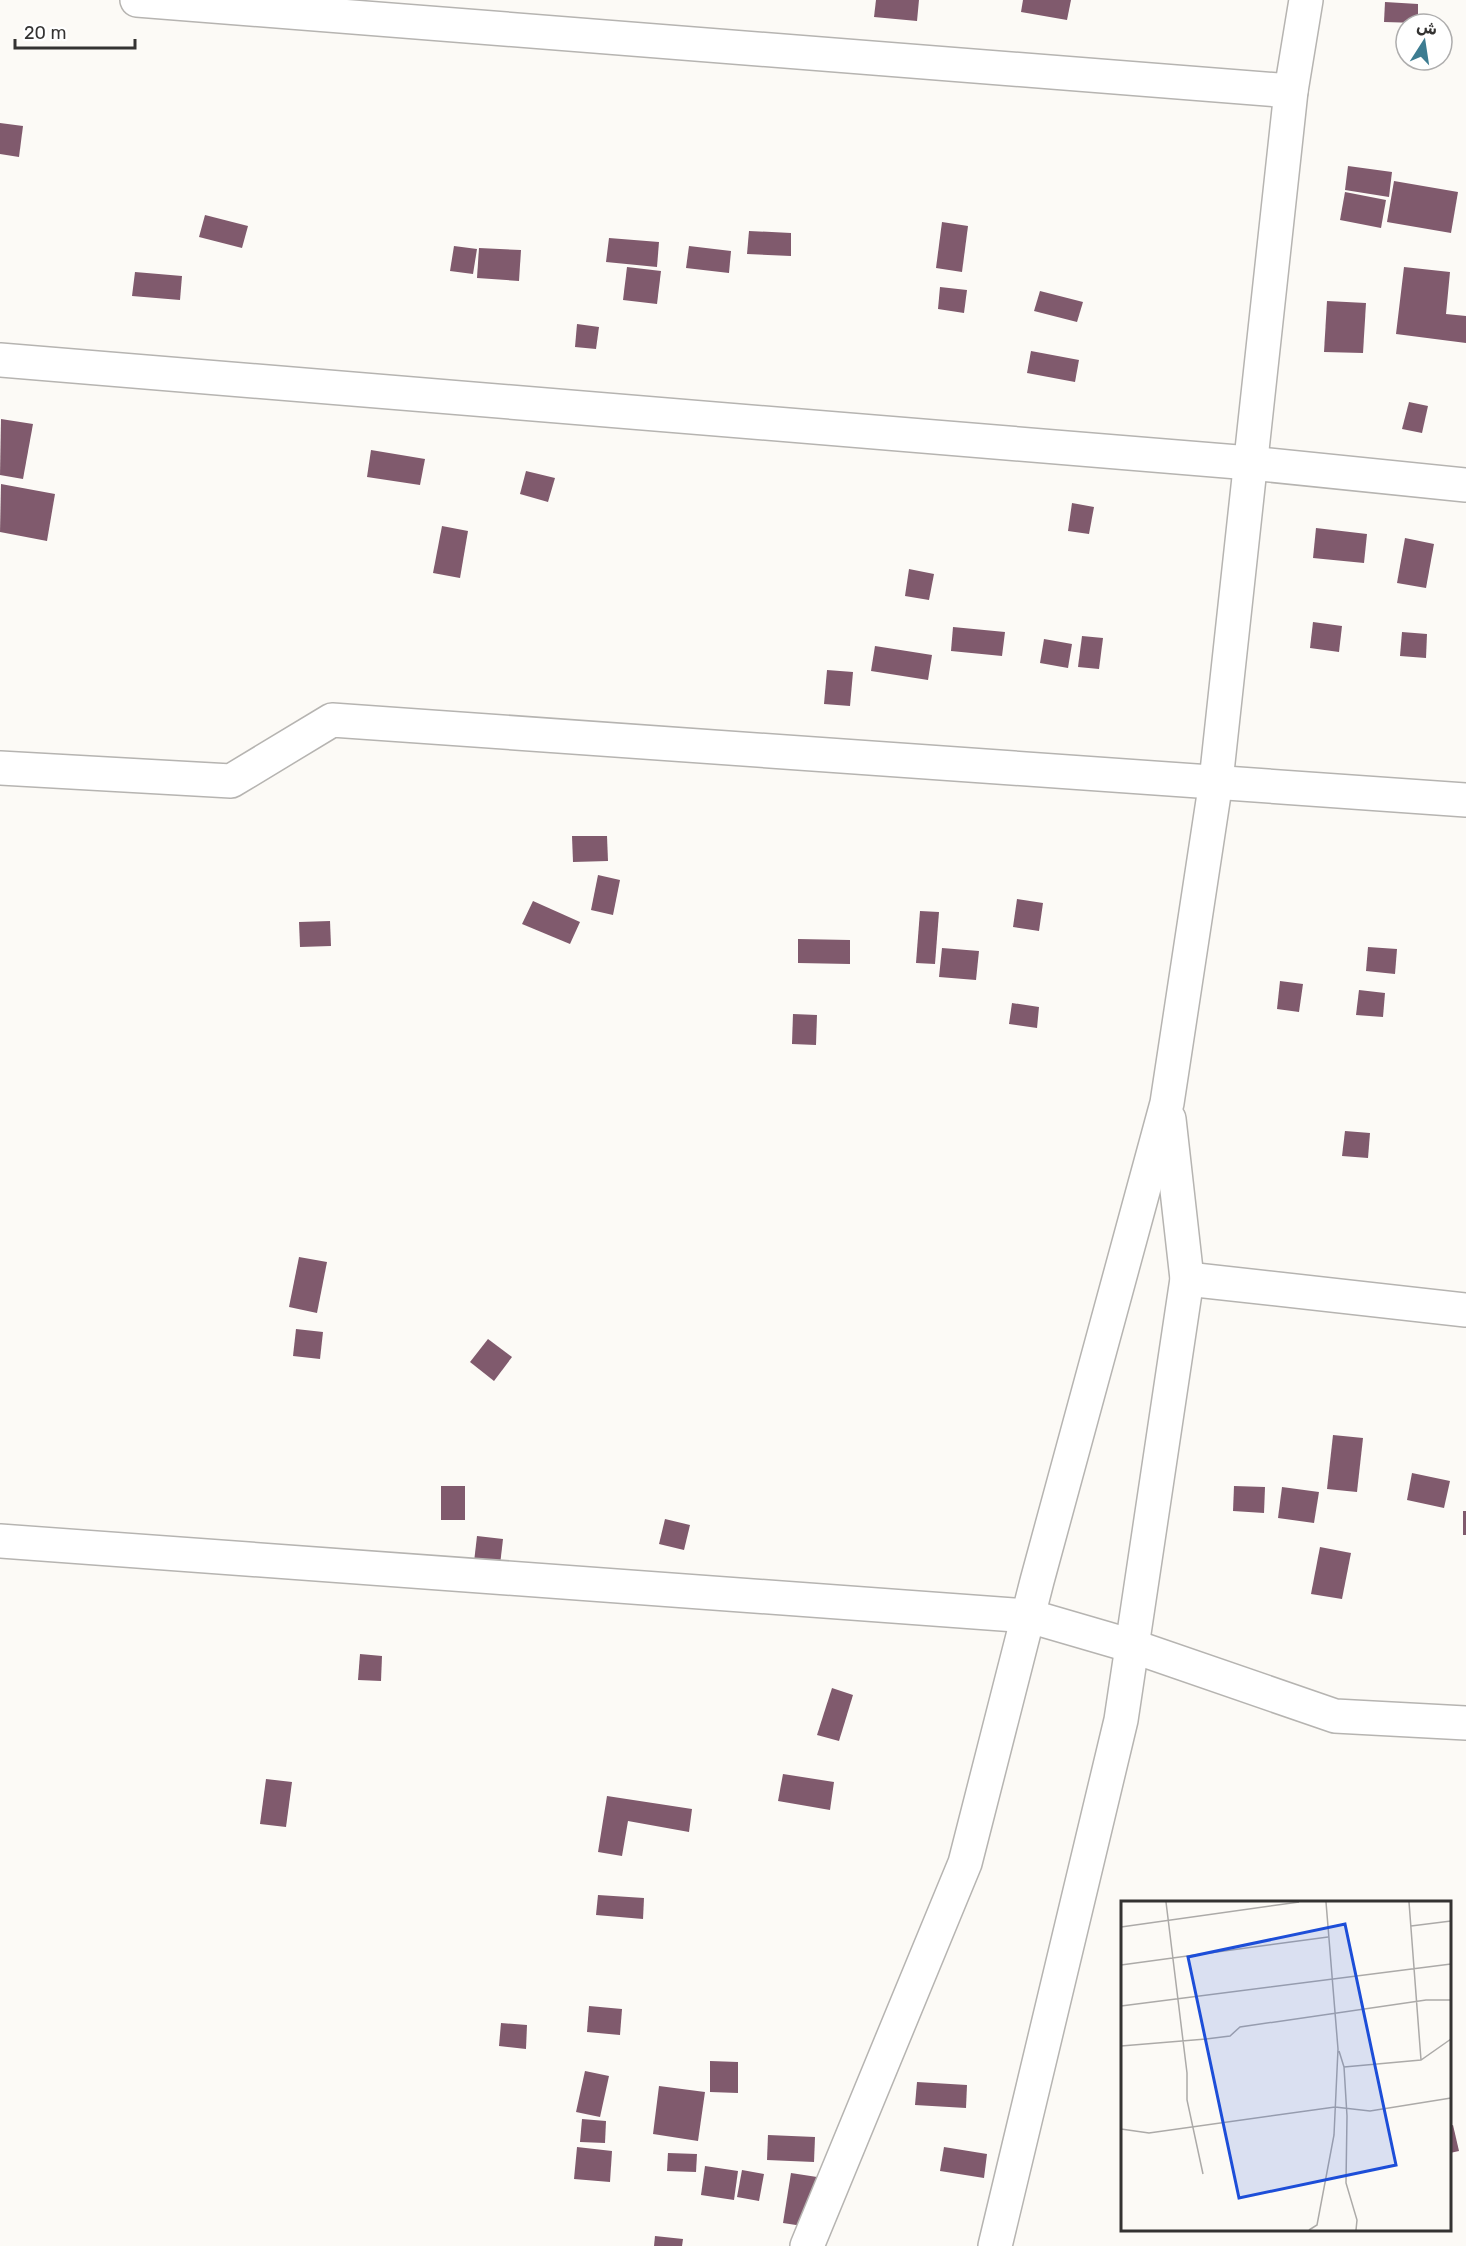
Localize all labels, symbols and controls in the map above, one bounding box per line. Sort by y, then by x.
scale bar [15,12,135,50]
north arrow [1394,12,1454,72]
text: ش [1415,16,1439,39]
text: 20 m [24,22,66,44]
inset map [1121,1901,1451,2231]

